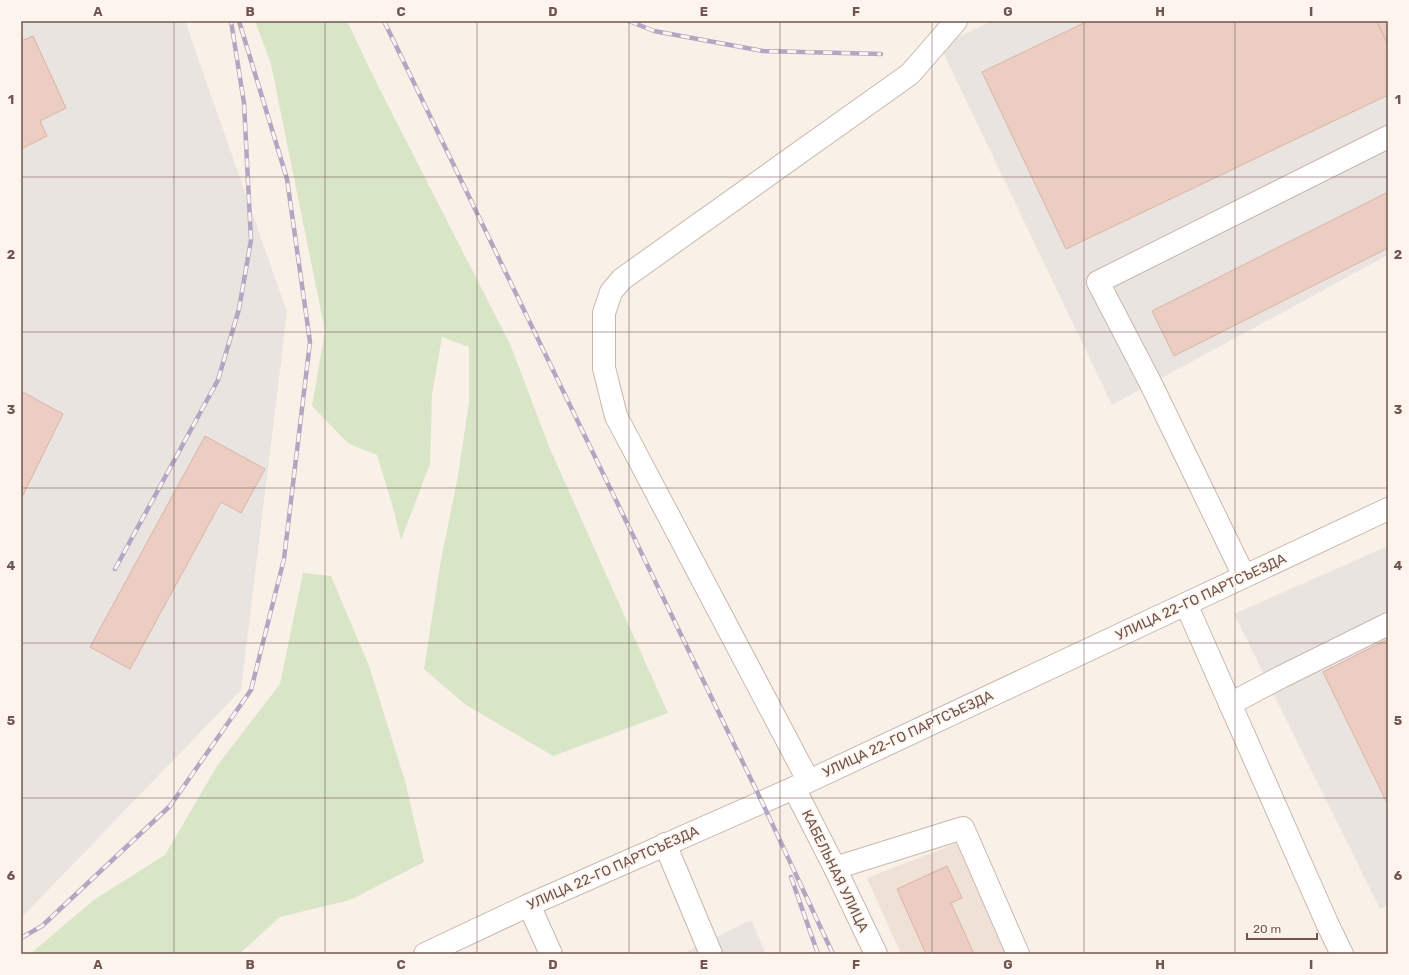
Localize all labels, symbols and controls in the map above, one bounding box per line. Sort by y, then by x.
text: A [93,4,103,19]
text: B [245,4,255,19]
text: C [396,4,406,19]
text: D [548,4,558,19]
text: E [700,4,708,19]
text: F [852,4,860,19]
text: G [1003,4,1013,19]
text: H [1155,4,1165,19]
text: I [1309,4,1313,19]
text: 1 [8,92,14,107]
text: 1 [1395,92,1401,107]
text: 2 [7,247,15,262]
text: 2 [1394,247,1402,262]
text: 3 [7,402,16,417]
text: 3 [1394,402,1403,417]
street label: УЛИЦА 22-ГО ПАРТСЪЕЗДА [1113,550,1290,644]
text: 4 [7,558,16,573]
text: 4 [1394,558,1403,573]
street label: УЛИЦА 22-ГО ПАРТСЪЕЗДА [820,687,997,781]
text: 5 [7,713,15,728]
text: 5 [1394,713,1402,728]
street label: КАБЕЛЬНАЯ УЛИЦА [798,807,872,935]
street label: УЛИЦА 22-ГО ПАРТСЪЕЗДА [524,822,702,914]
text: 6 [7,868,16,883]
text: 6 [1394,868,1403,883]
scale bar [1247,915,1317,941]
text: 20 m [1253,922,1281,936]
text: A [93,957,103,972]
text: B [245,957,255,972]
text: C [396,957,406,972]
text: D [548,957,558,972]
text: E [700,957,708,972]
text: F [852,957,860,972]
text: G [1003,957,1013,972]
text: H [1155,957,1165,972]
text: I [1309,957,1313,972]

